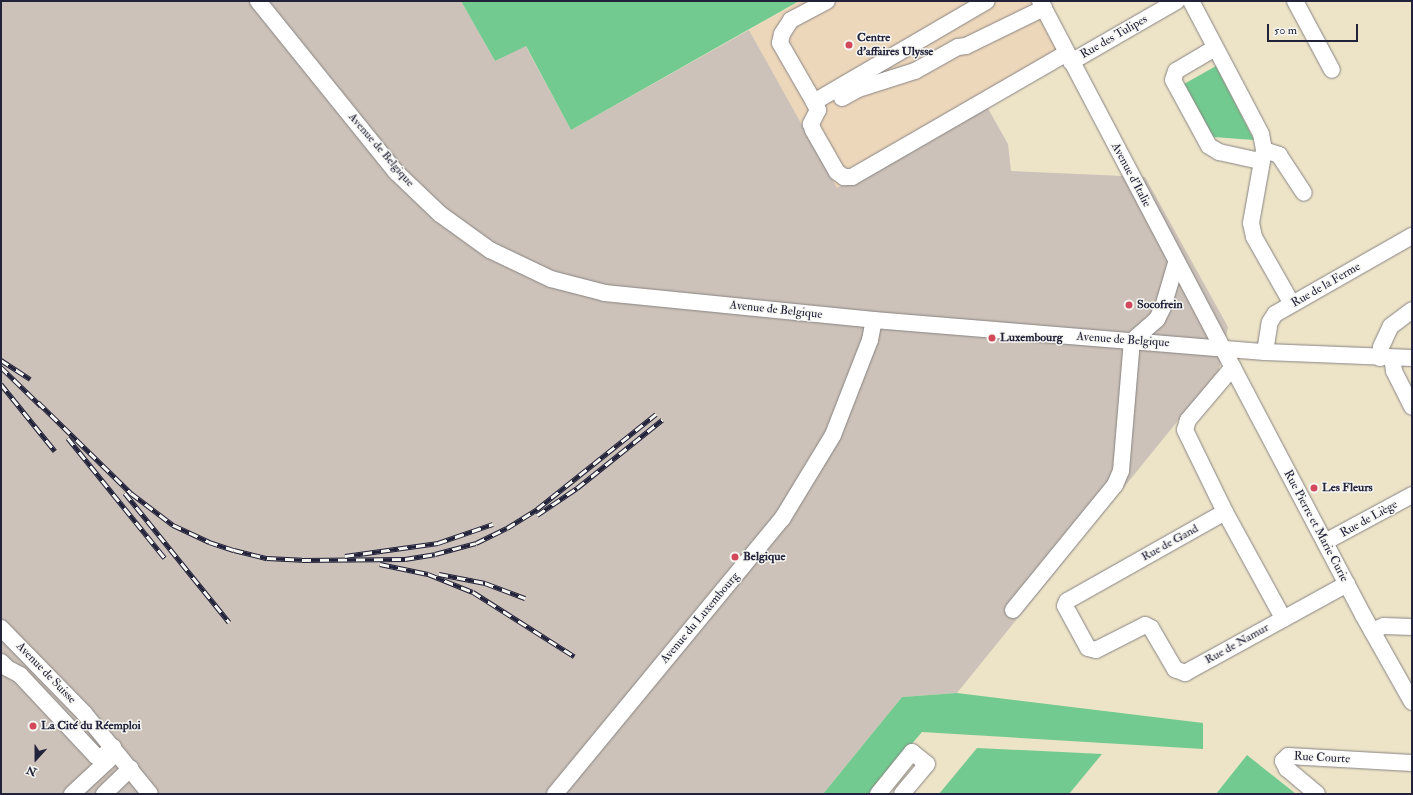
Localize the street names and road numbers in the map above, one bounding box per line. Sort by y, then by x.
street label: Rue des Tulipes [1078,12,1150,62]
street label: Avenue de Belgique [345,110,417,190]
street label: Avenue d'Italie [1108,140,1154,210]
street label: Rue de la Ferme [1289,259,1363,311]
street label: Avenue de Belgique [729,298,823,322]
street label: Avenue de Belgique [1076,330,1170,350]
street label: Rue Pierre et Marie Curie [1280,468,1352,584]
street label: Rue de Liège [1338,497,1400,541]
street label: Rue de Gand [1139,521,1201,565]
street label: Avenue du Luxembourg [658,570,742,666]
street label: Rue de Namur [1202,621,1272,667]
street label: Avenue de Suisse [13,639,79,707]
street label: Rue Courte [1293,749,1351,767]

